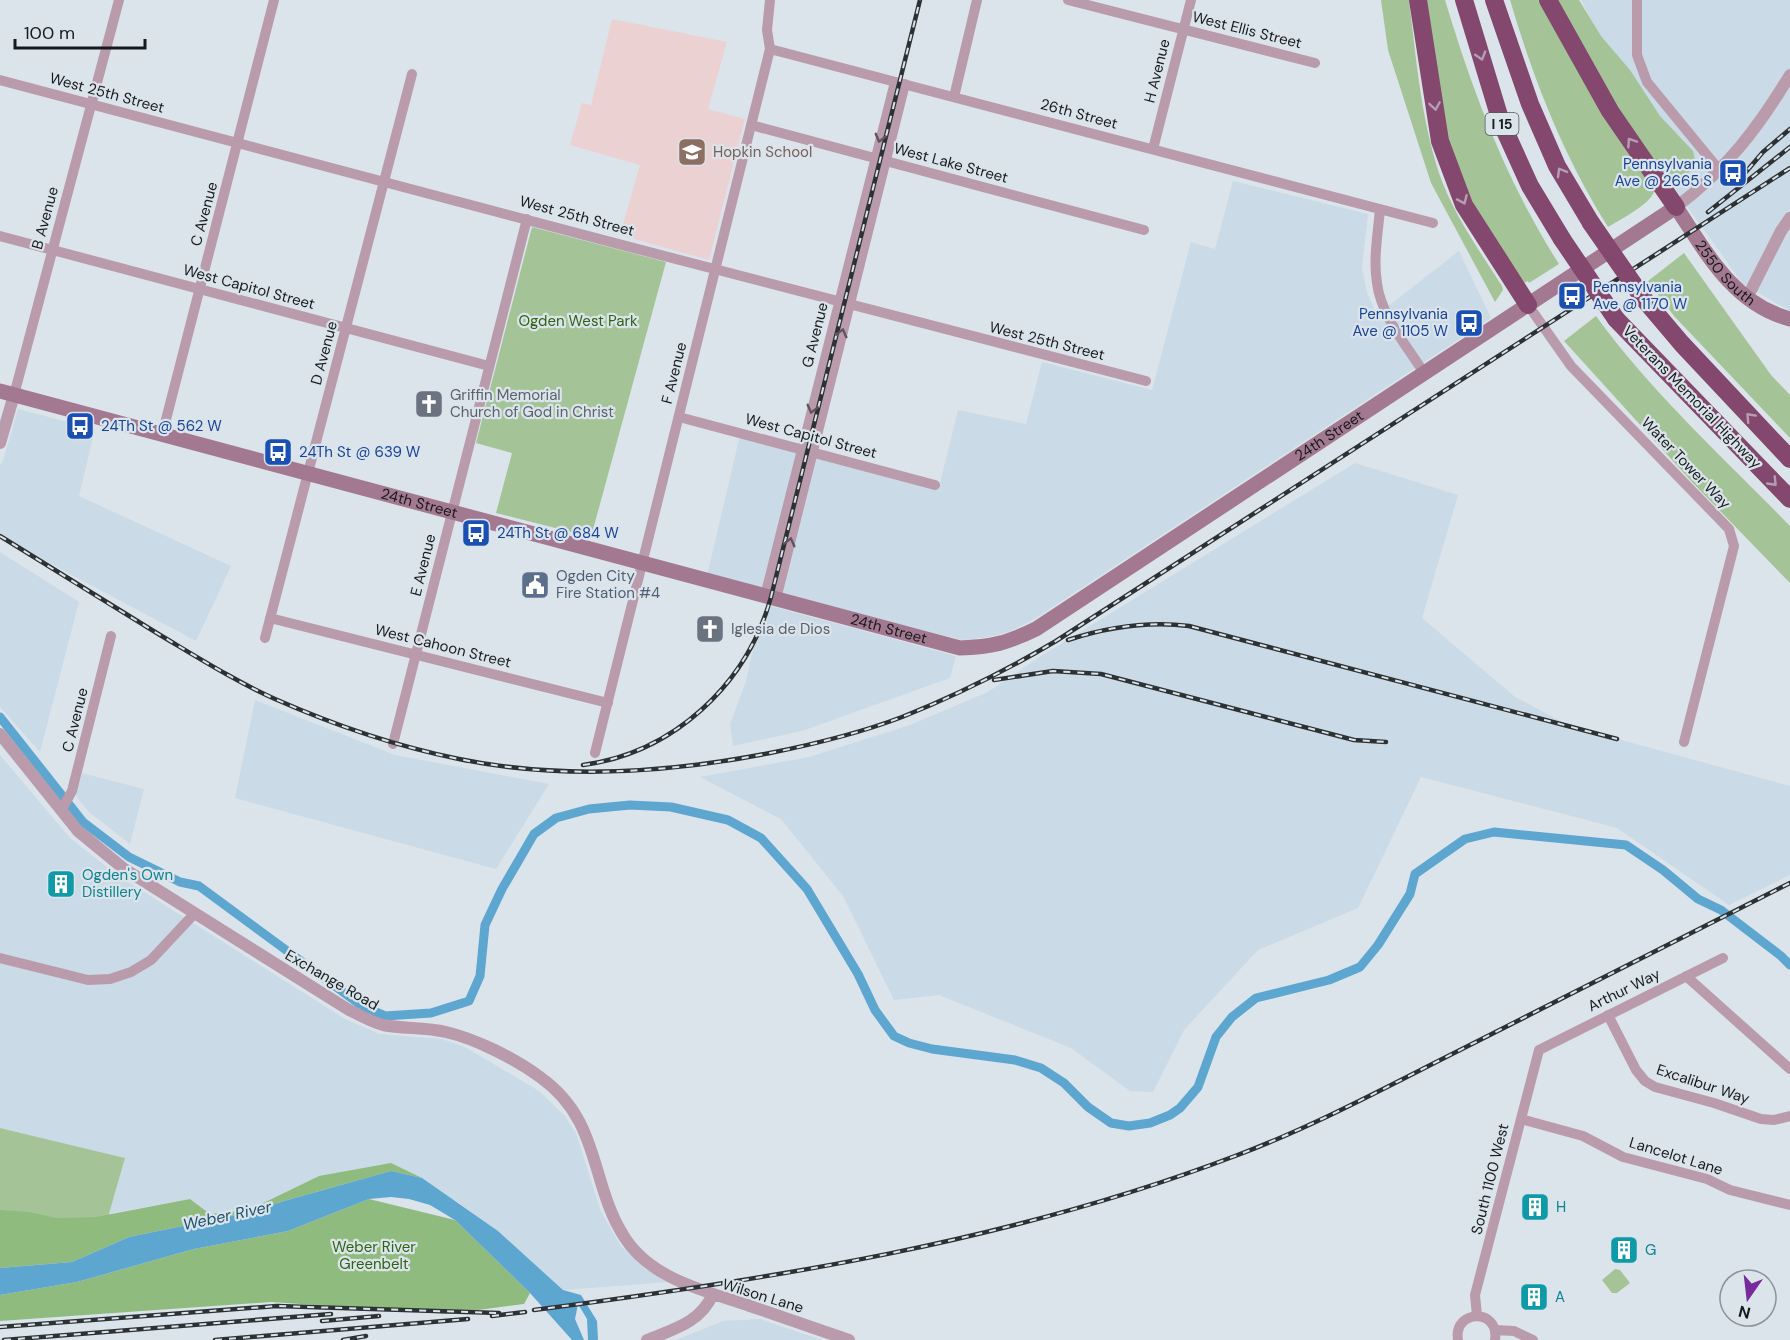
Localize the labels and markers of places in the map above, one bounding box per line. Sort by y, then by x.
school or university icon: Hopkin School [676,136,708,168]
place label: Hopkin School [713,142,812,162]
place label: Pennsylvania Ave @ 2665 S [1615,154,1712,191]
bus stop icon: Pennsylvania Ave @ 2665 S [1717,157,1749,189]
place label: Pennsylvania Ave @ 1170 W [1593,277,1688,314]
bus stop icon: Pennsylvania Ave @ 1170 W [1556,280,1588,312]
place label: Pennsylvania Ave @ 1105 W [1352,304,1448,341]
bus stop icon: Pennsylvania Ave @ 1105 W [1453,307,1485,339]
place label: Griffin Memorial Church of God in Christ [450,385,614,422]
church icon: Griffin Memorial Church of God in Christ [413,388,445,420]
bus stop icon: 24Th St @ 562 W [64,410,96,442]
place label: 24Th St @ 562 W [101,416,222,436]
bus stop icon: 24Th St @ 639 W [262,436,294,468]
place label: 24Th St @ 639 W [299,442,421,462]
bus stop icon: 24Th St @ 684 W [460,517,492,549]
place label: 24Th St @ 684 W [497,523,619,543]
place label: Ogden City Fire Station #4 [556,566,660,603]
public building icon: Ogden City Fire Station #4 [519,569,551,601]
church icon: Iglesia de Dios [694,613,726,645]
place label: Iglesia de Dios [731,619,830,639]
place label: Ogden's Own Distillery [82,865,173,902]
building icon: Ogden's Own Distillery [45,868,77,900]
building icon: H [1519,1191,1551,1223]
place label: H [1556,1197,1566,1217]
building icon: G [1608,1234,1640,1266]
place label: G [1645,1240,1656,1260]
building icon: A [1518,1281,1550,1313]
place label: A [1555,1287,1565,1307]

